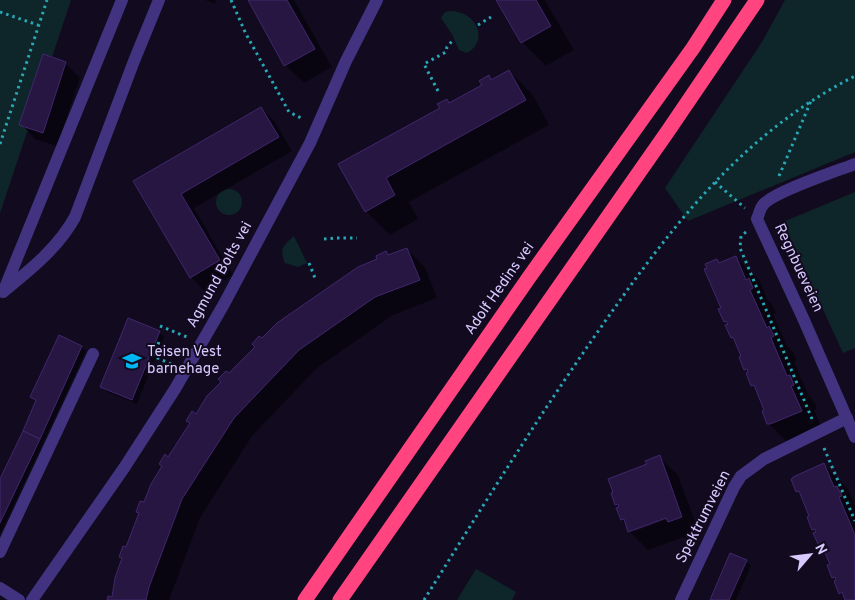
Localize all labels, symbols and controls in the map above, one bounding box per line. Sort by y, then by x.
street label: Agmund Bolts vei [183,219,257,331]
street label: Regnbueveien [769,221,827,315]
street label: Adolf Hedins vei [461,239,539,339]
place label: Teisen Vest barnehage [147,343,222,379]
school or university icon: Teisen Vest barnehage [121,350,143,372]
street label: Spektrumveien [672,467,736,567]
north arrow [785,530,835,580]
text: N [810,541,830,558]

